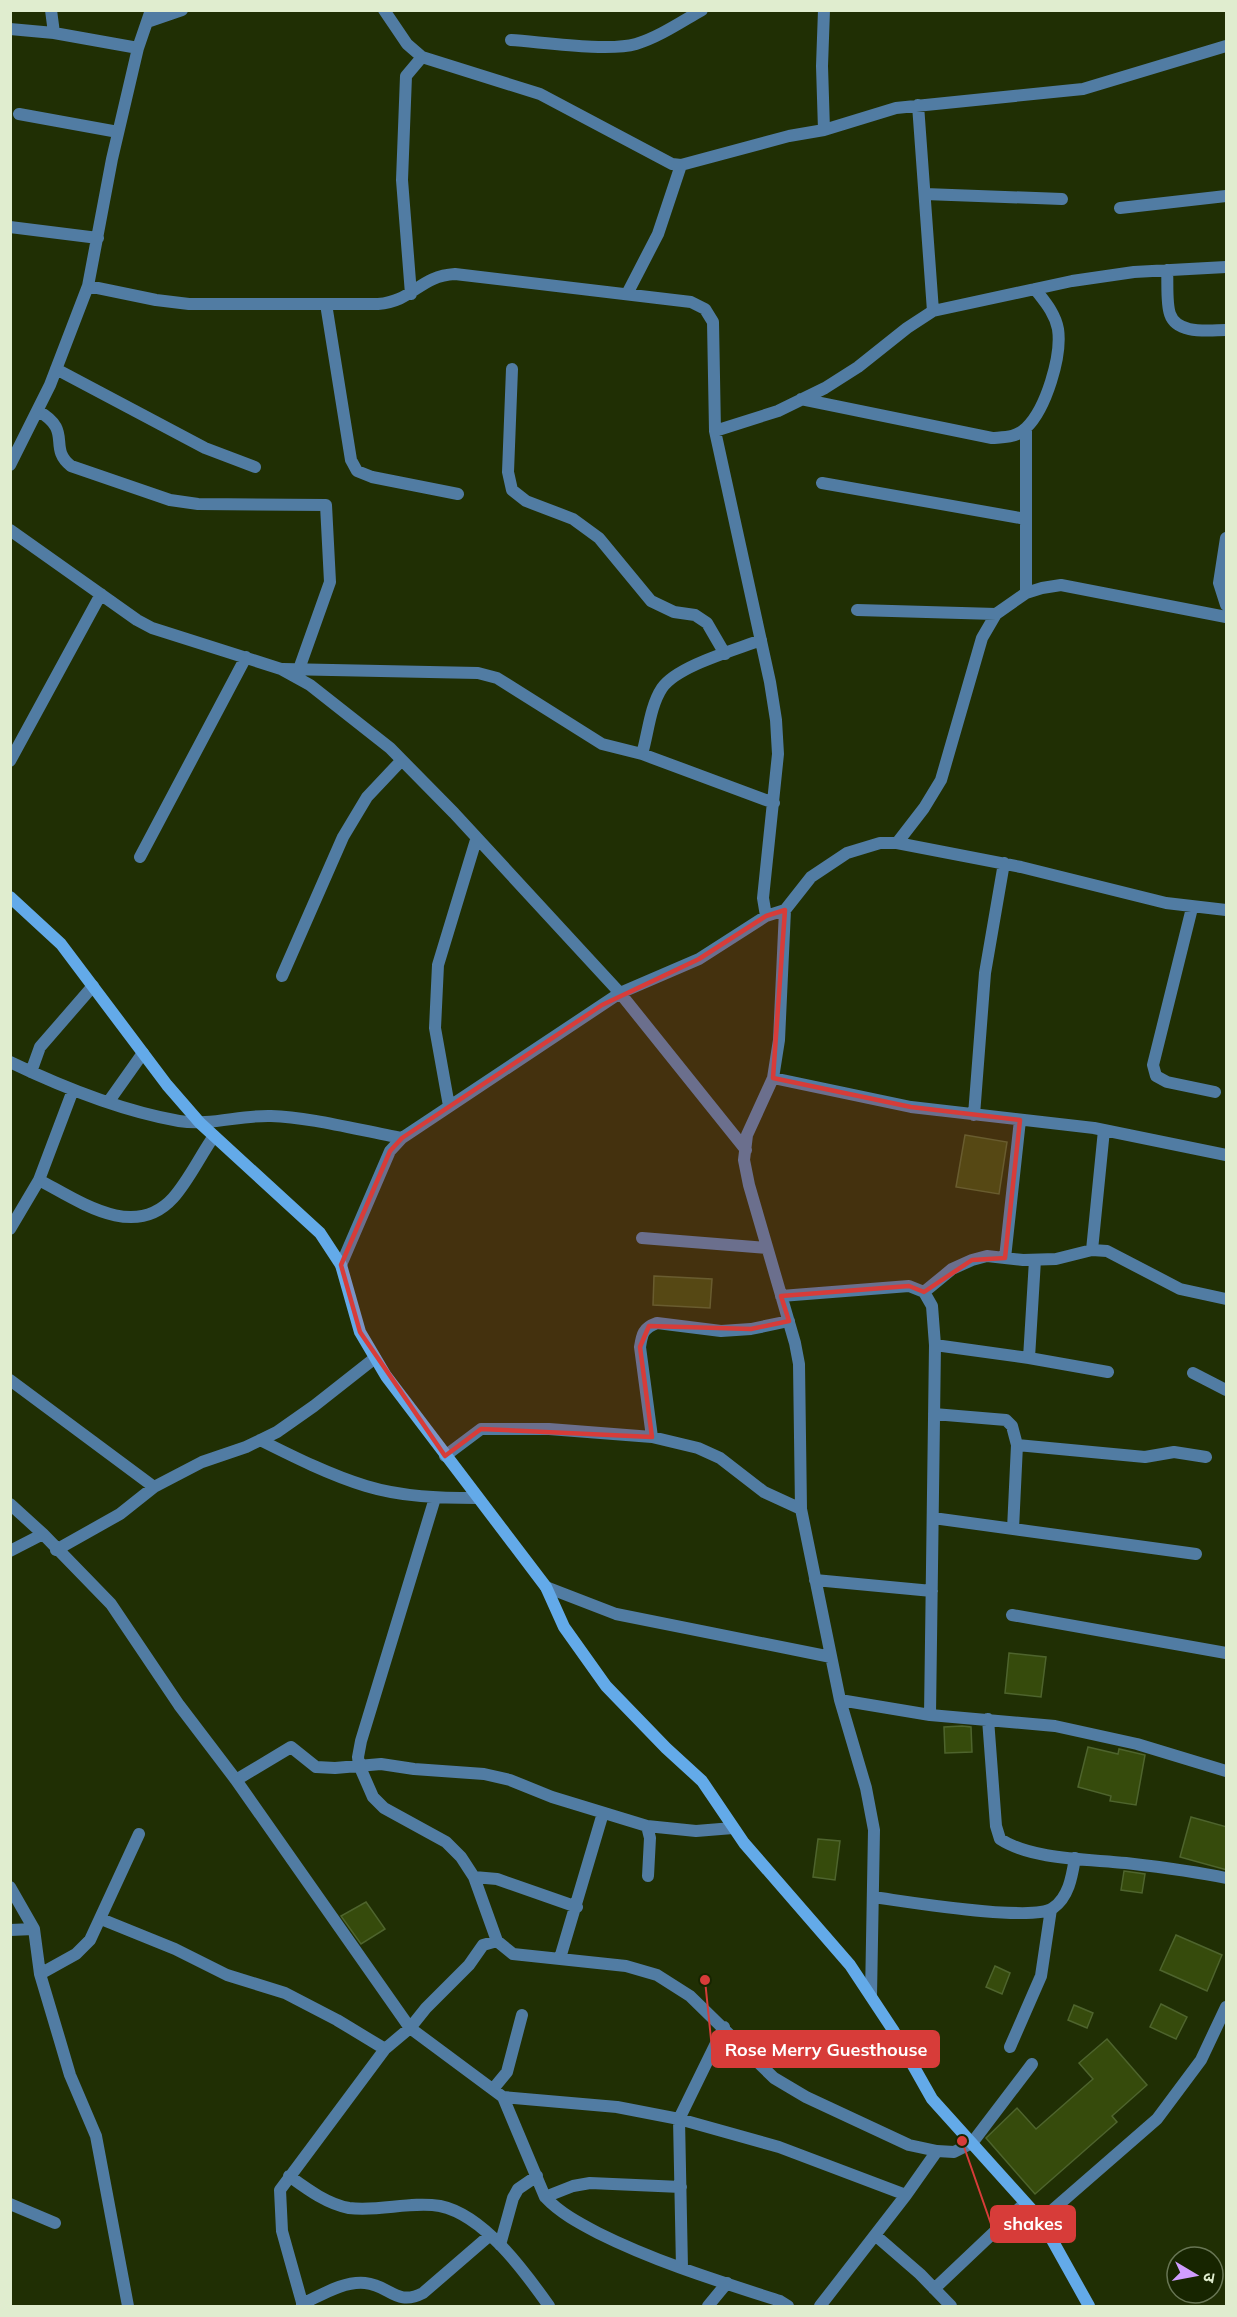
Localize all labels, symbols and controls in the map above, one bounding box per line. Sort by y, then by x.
callout: Rose Merry Guesthouse [712,2031,939,2067]
text: Rose Merry Guesthouse [725,2038,927,2061]
callout: shakes [991,2206,1075,2242]
text: shakes [1003,2212,1063,2235]
north arrow [1165,2245,1225,2305]
text: उ [1199,2271,1220,2285]

